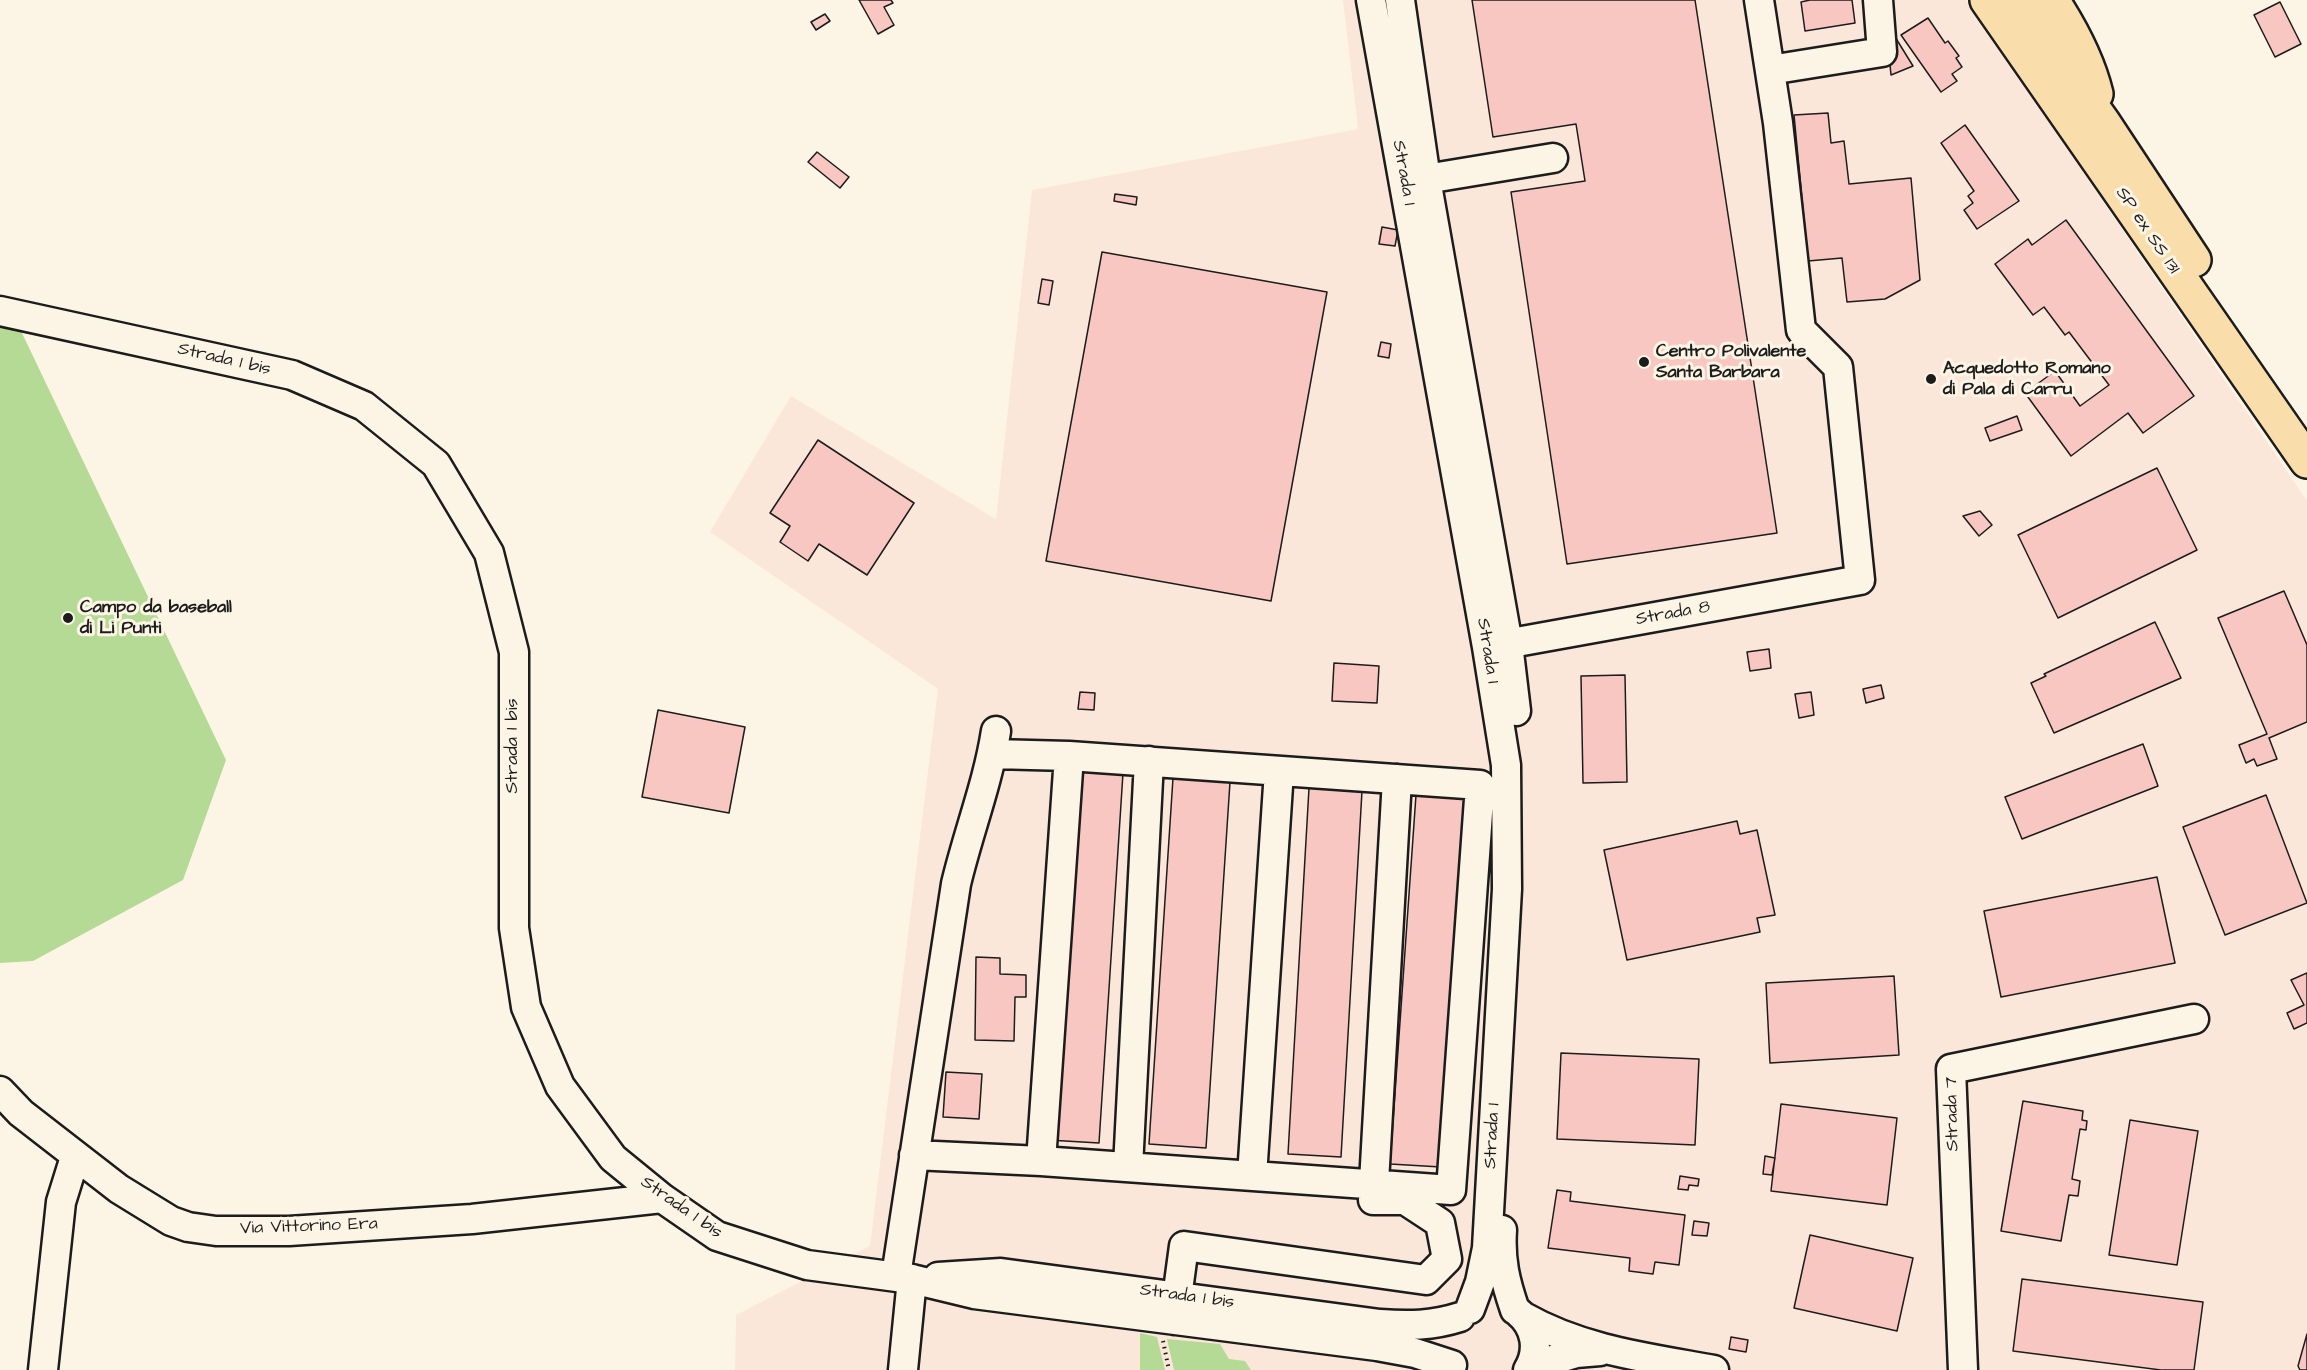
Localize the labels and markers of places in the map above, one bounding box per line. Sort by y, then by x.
place label: Centro Polivalente Santa Barbara [1656,341,1806,384]
marker: Centro Polivalente Santa Barbara [1637,355,1651,369]
place label: Acquedotto Romano di Pala di Carru [1943,358,2111,400]
marker: Acquedotto Romano di Pala di Carru [1924,372,1938,386]
place label: Campo da baseball di Li Punti [80,597,232,640]
marker: Campo da baseball di Li Punti [61,611,75,625]

